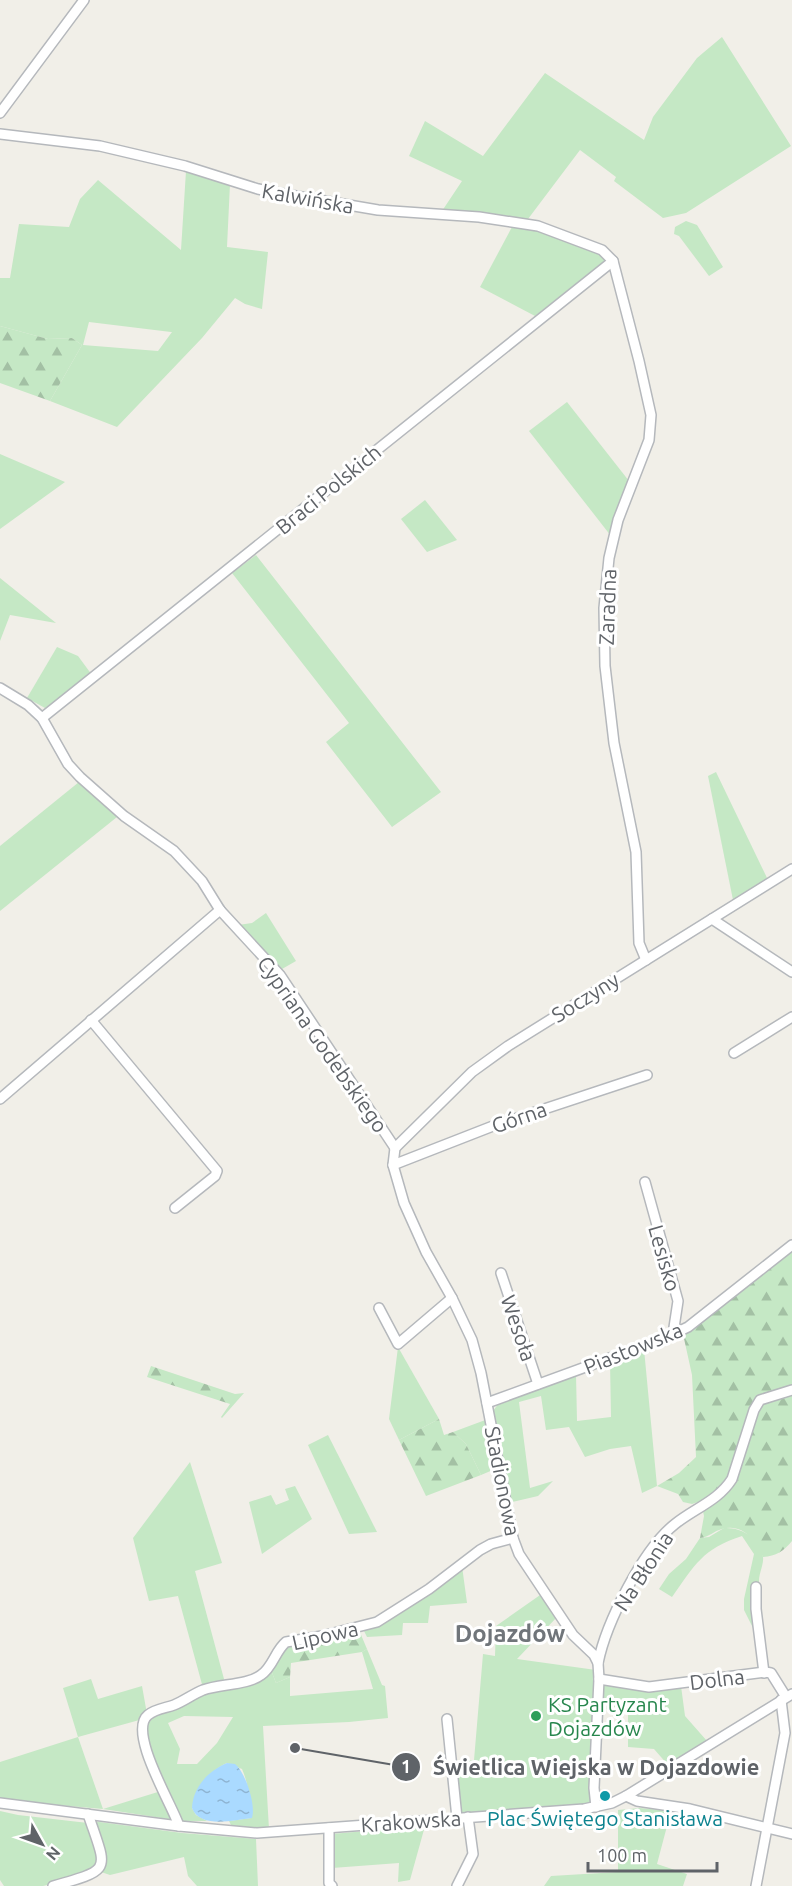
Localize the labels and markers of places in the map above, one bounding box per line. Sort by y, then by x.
place label: KS Partyzant Dojazdów [548,1692,667,1740]
marker: KS Partyzant Dojazdów [529,1709,543,1723]
callout: Świetlica Wiejska w Dojazdowie [391,1747,772,1787]
marker: Plac Świętego Stanisława [598,1789,612,1803]
place label: Plac Świętego Stanisława [487,1806,723,1830]

